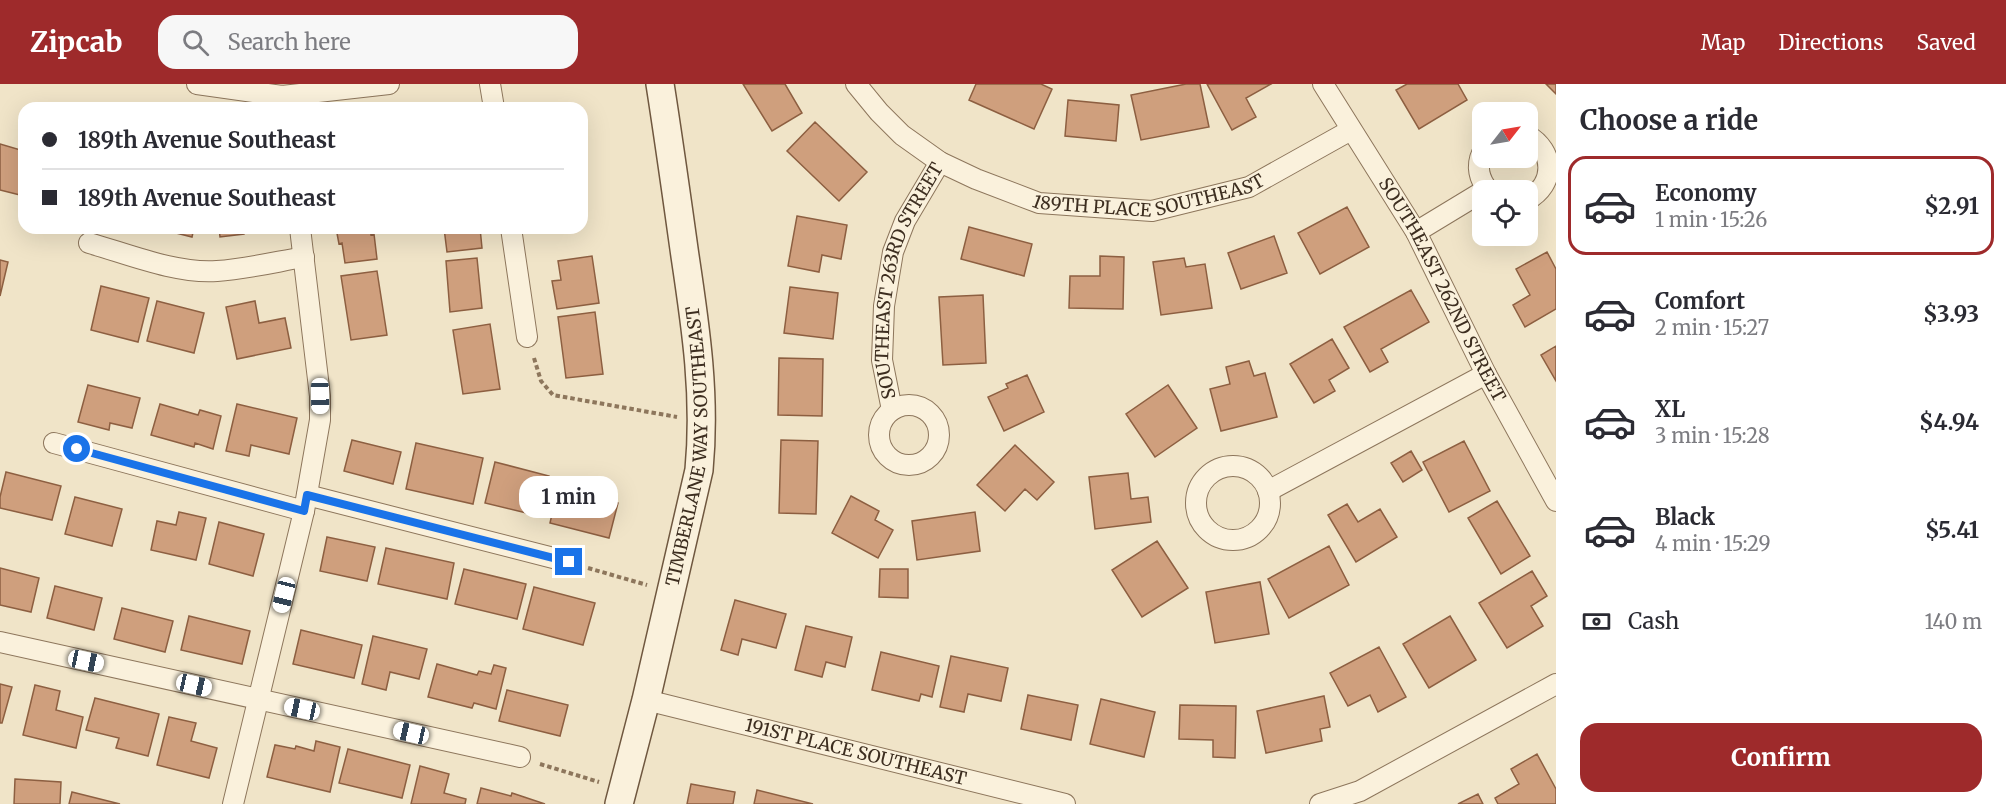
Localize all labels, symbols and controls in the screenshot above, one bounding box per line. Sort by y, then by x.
search box [158,15,578,69]
text: Zipcab [30,24,122,60]
icon: search [179,26,212,59]
text: Search here [227,28,351,56]
text: Map [1701,29,1745,56]
text: Directions [1778,29,1883,56]
text: Saved [1916,29,1976,56]
north arrow [1472,102,1538,168]
map controls [1472,102,1538,246]
text: Choose a ride [1580,103,1758,137]
text: 189th Avenue Southeast [78,126,336,154]
street label: SOUTHEAST 263RD STREET [870,158,948,401]
street label: 189TH PLACE SOUTHEAST [1029,169,1269,222]
street label: SOUTHEAST 262ND STREET [1374,173,1511,406]
icon: car [1583,179,1637,233]
text: Economy [1655,179,1756,207]
button: locate [1472,180,1538,246]
text: 189th Avenue Southeast [78,184,336,212]
text: $2.91 [1924,192,1979,220]
text: 1 min · 15:26 [1655,207,1767,232]
icon: car [1583,287,1637,341]
text: Comfort [1655,287,1745,315]
text: $3.93 [1923,300,1979,328]
street label: TIMBERLANE WAY SOUTHEAST [661,305,712,588]
text: 2 min · 15:27 [1655,315,1769,340]
car [311,378,329,414]
icon: car [1583,395,1637,449]
text: XL [1655,395,1685,423]
text: $4.94 [1919,408,1979,436]
text: 3 min · 15:28 [1655,423,1770,448]
route start [63,435,90,462]
callout: 1 min [520,475,618,517]
text: 1 min [541,484,596,509]
icon: car [1583,503,1637,557]
text: Black [1655,503,1715,531]
text: $5.41 [1925,516,1979,544]
text: 4 min · 15:29 [1655,531,1771,556]
route end [555,548,582,575]
car [271,575,297,615]
icon: cash [1580,605,1613,638]
text: Cash [1628,607,1679,635]
text: 140 m [1925,609,1982,634]
car [67,648,105,674]
car [174,672,214,698]
car [283,696,321,722]
street label: 191ST PLACE SOUTHEAST [742,713,969,790]
car [391,720,431,746]
button: Confirm [1580,723,1982,792]

